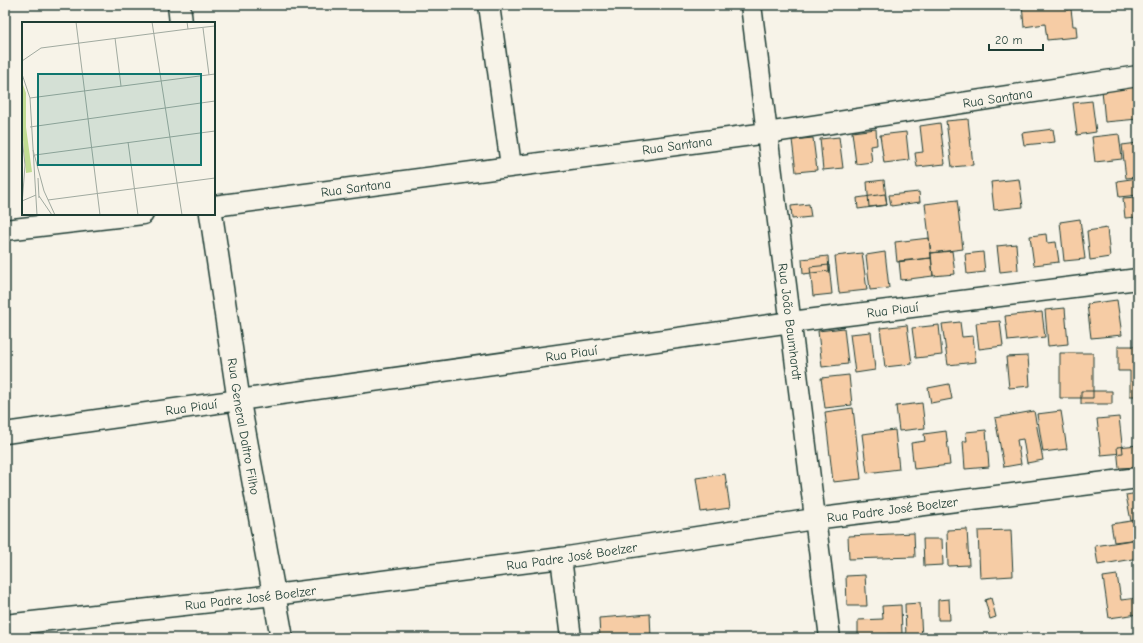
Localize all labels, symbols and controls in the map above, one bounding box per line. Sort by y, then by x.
inset map [22,22,215,215]
scale bar [989,26,1043,52]
text: 20 m [995,33,1023,47]
street label: Rua Santana [961,85,1034,110]
street label: Rua Santana [641,133,713,157]
street label: Rua Santana [320,175,392,199]
street label: Rua João Baumhardt [776,262,805,382]
street label: Rua Piauí [866,299,920,320]
street label: Rua Piauí [545,342,599,364]
street label: Rua General Daltro Filho [225,357,263,496]
street label: Rua Piauí [164,396,219,418]
street label: Rua Padre José Boelzer [826,493,960,525]
street label: Rua Padre José Boelzer [505,539,639,572]
street label: Rua Padre José Boelzer [184,582,318,612]

